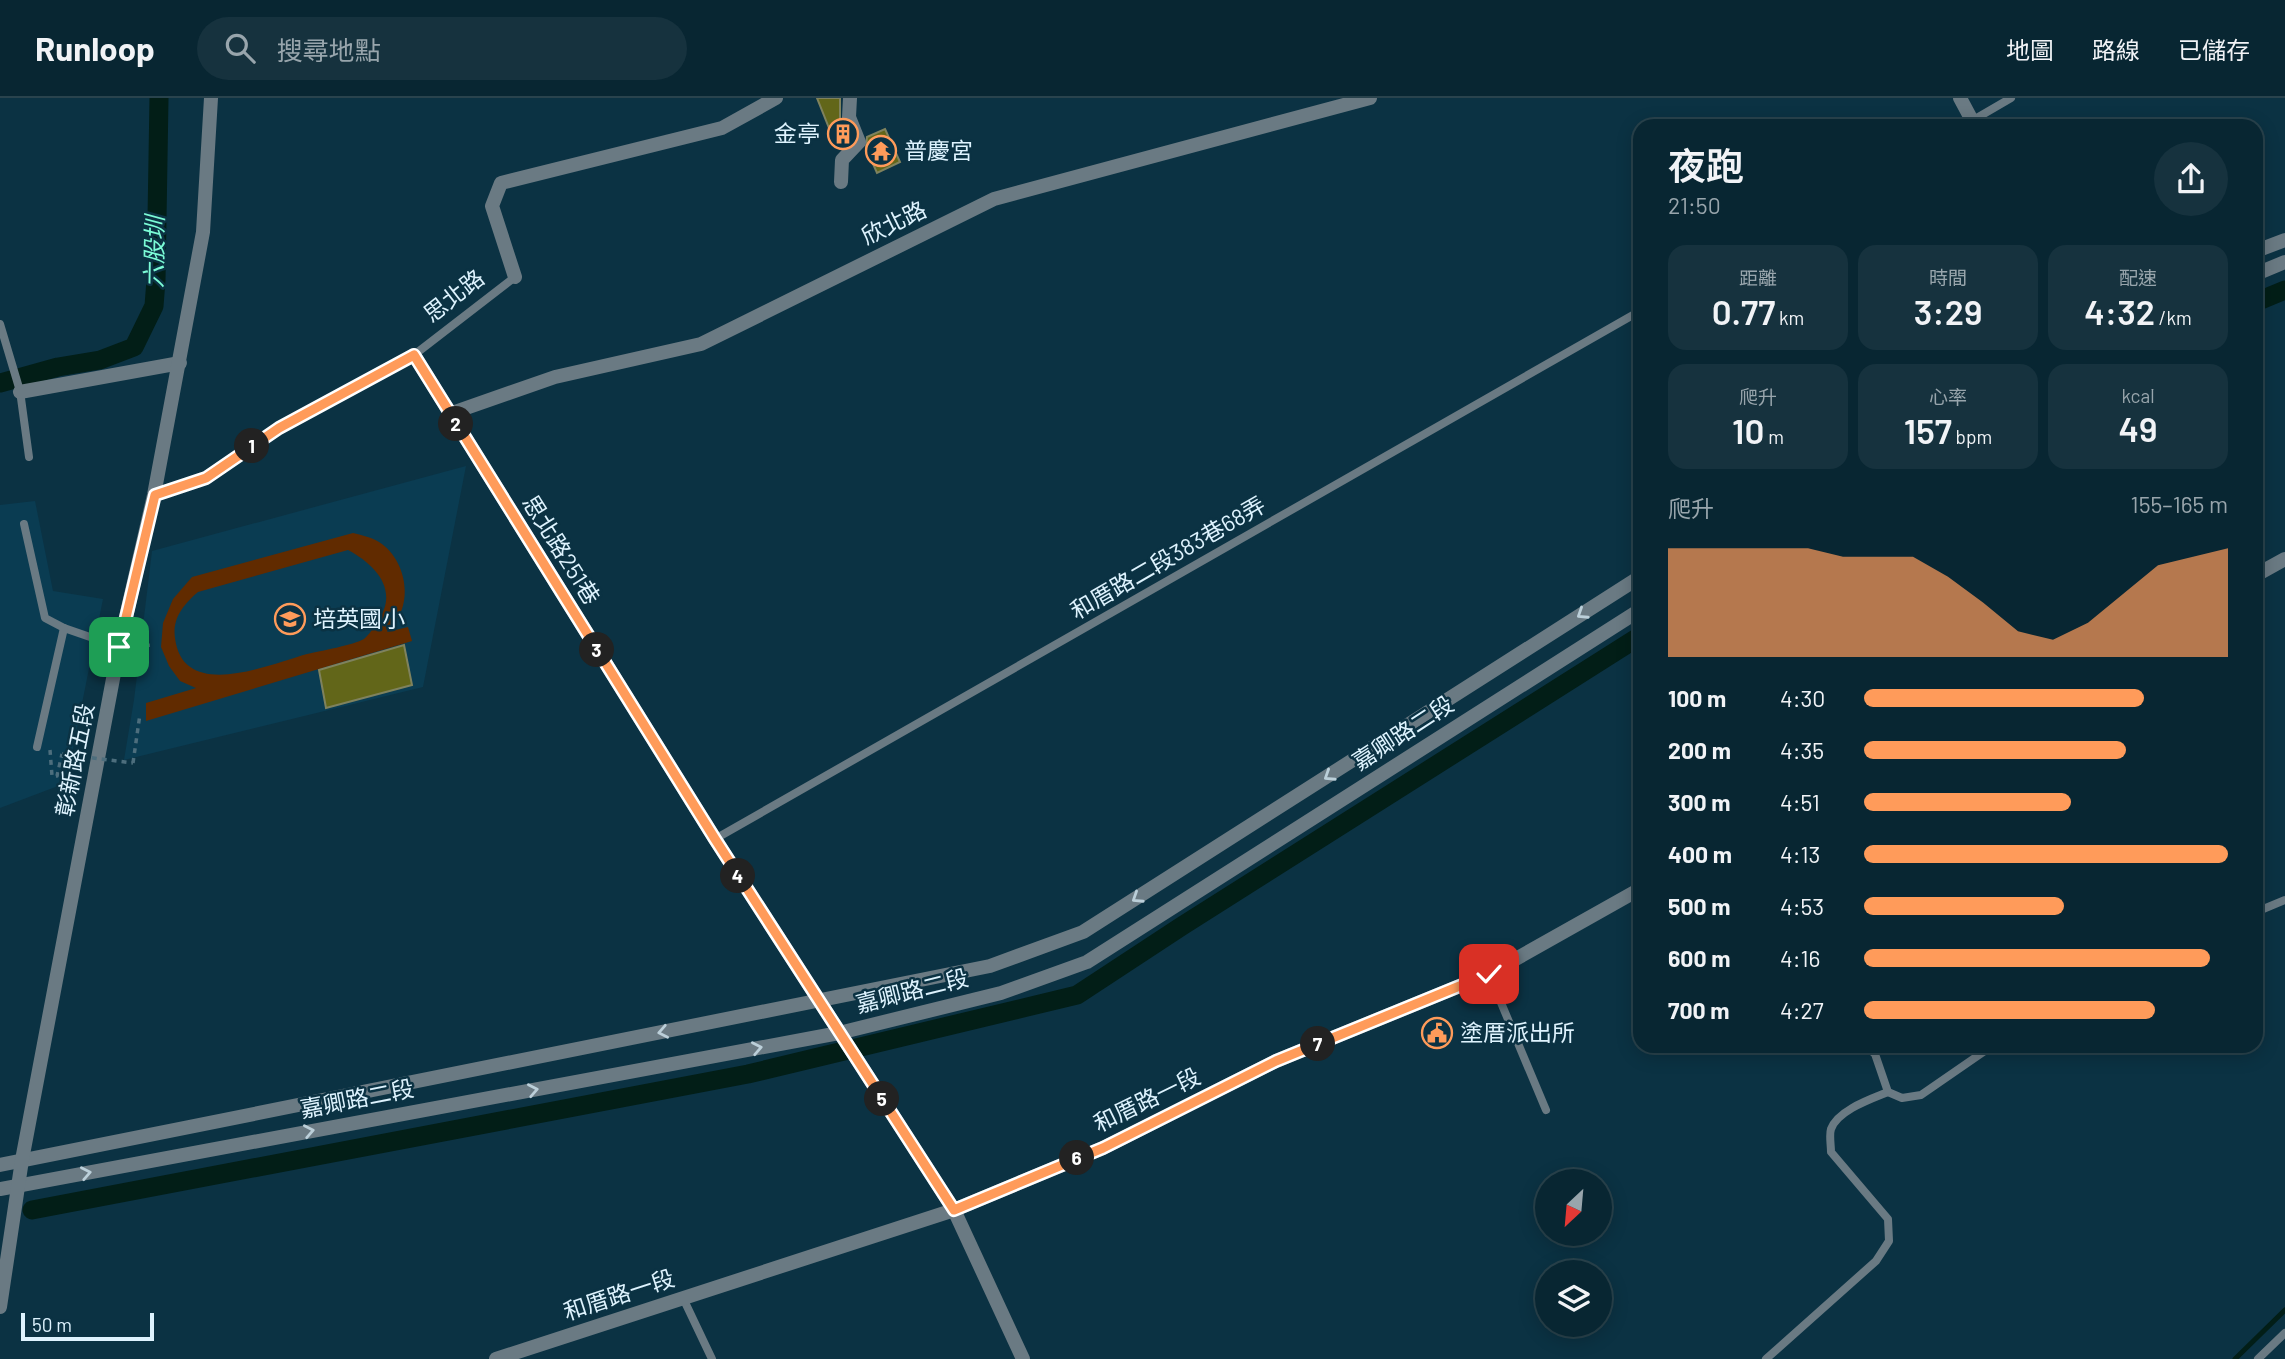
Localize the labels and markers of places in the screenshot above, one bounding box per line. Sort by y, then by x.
building icon: 金亭 [826,117,860,151]
place label: 金亭 [774,119,820,147]
temple icon: 普慶宮 [864,134,898,168]
place label: 普慶宮 [904,136,973,164]
pin: 2 [438,406,474,442]
pin: 1 [234,428,270,464]
school or university icon: 培英國小 [273,602,307,636]
place label: 培英國小 [313,604,405,632]
pin [89,617,149,677]
pin: 3 [580,632,614,668]
pin: 4 [720,858,756,894]
pin [1459,944,1519,1004]
public building icon: 塗厝派出所 [1420,1016,1454,1050]
place label: 塗厝派出所 [1460,1018,1575,1046]
pin: 7 [1300,1026,1336,1062]
pin: 5 [864,1082,900,1116]
pin: 6 [1060,1140,1094,1176]

